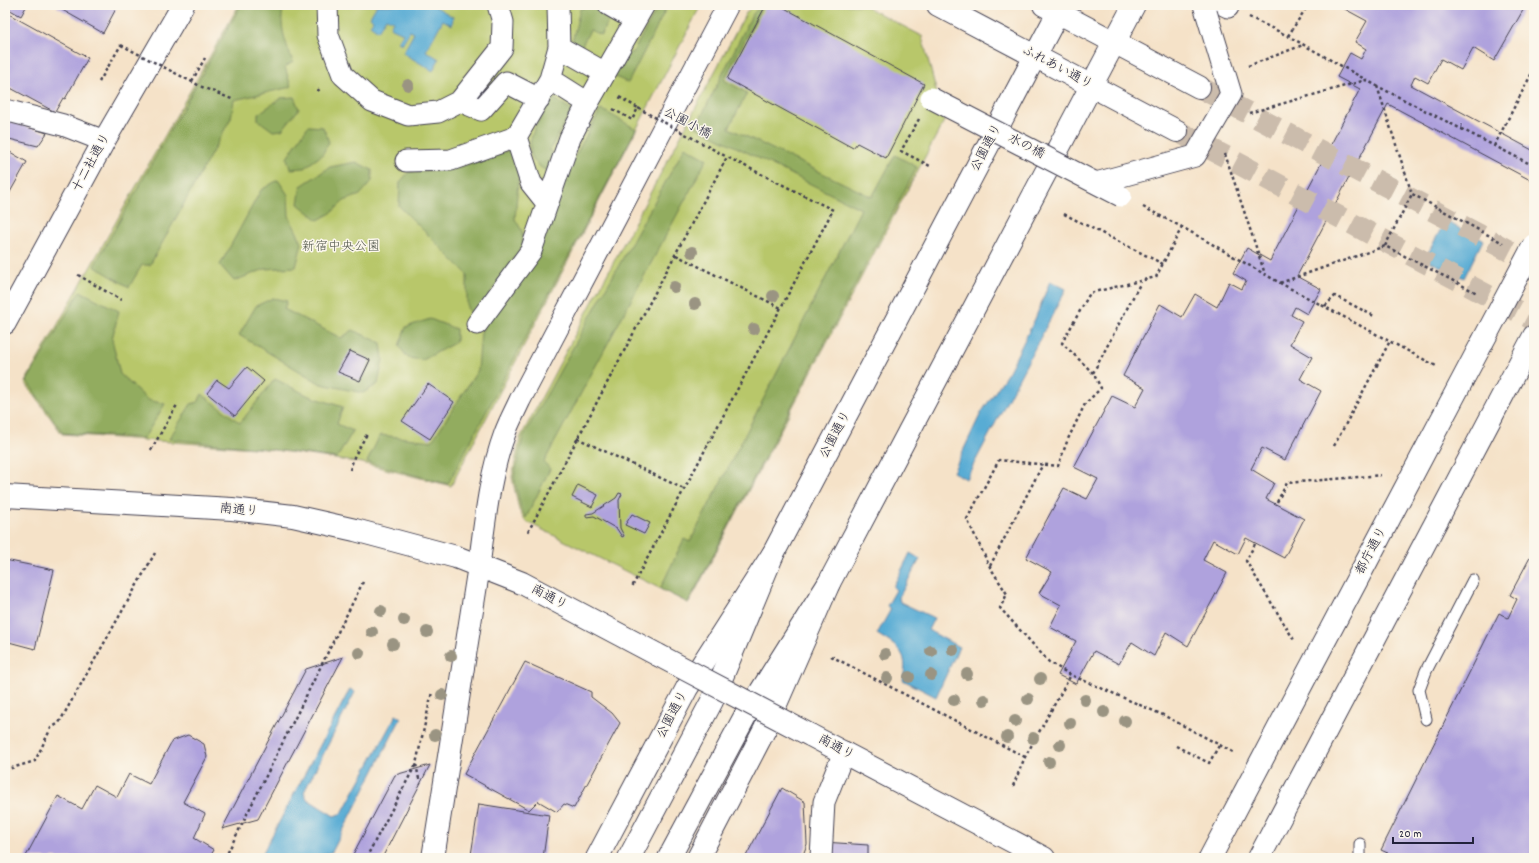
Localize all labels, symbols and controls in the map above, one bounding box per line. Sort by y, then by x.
street label: ふれあい通り [1018,41,1096,95]
street label: 公園小橋 [660,103,714,145]
house number: 1 [1460,119,1462,135]
street label: 公園通り [966,121,1008,175]
street label: 十二社通り [68,130,116,196]
street label: 水の橋 [1004,130,1048,164]
park label: 新宿中央公園 [302,238,380,257]
street label: 公園通り [815,408,857,462]
street label: 南通り [219,500,259,522]
street label: 都庁通り [1351,524,1393,578]
street label: 南通り [527,580,571,616]
street label: 公園通り [652,688,694,742]
street label: 南通り [814,730,858,766]
scale bar [1393,819,1473,845]
text: 20 m [1399,826,1422,843]

